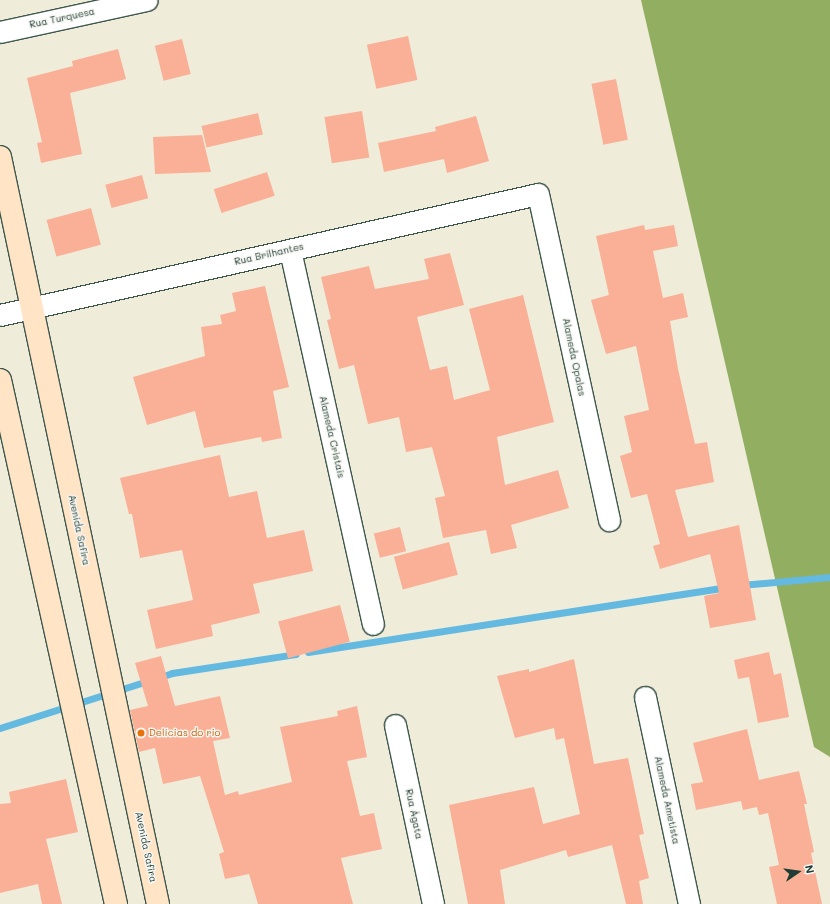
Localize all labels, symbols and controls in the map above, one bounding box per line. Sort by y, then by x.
street label: Rua Turquesa [28,5,96,31]
street label: Rua Brilhantes [233,240,305,268]
street label: Alameda Opalas [560,317,588,397]
street label: Alameda Cristais [317,395,347,479]
street label: Avenida Safira [66,494,92,566]
place label: Delícias do rio [149,727,220,739]
marker: Delícias do rio [136,728,146,738]
street label: Alameda Ametista [652,755,682,845]
street label: Rua Ágata [403,788,425,840]
street label: Avenida Safira [133,811,159,883]
north arrow [778,852,818,892]
text: N [802,863,818,875]

